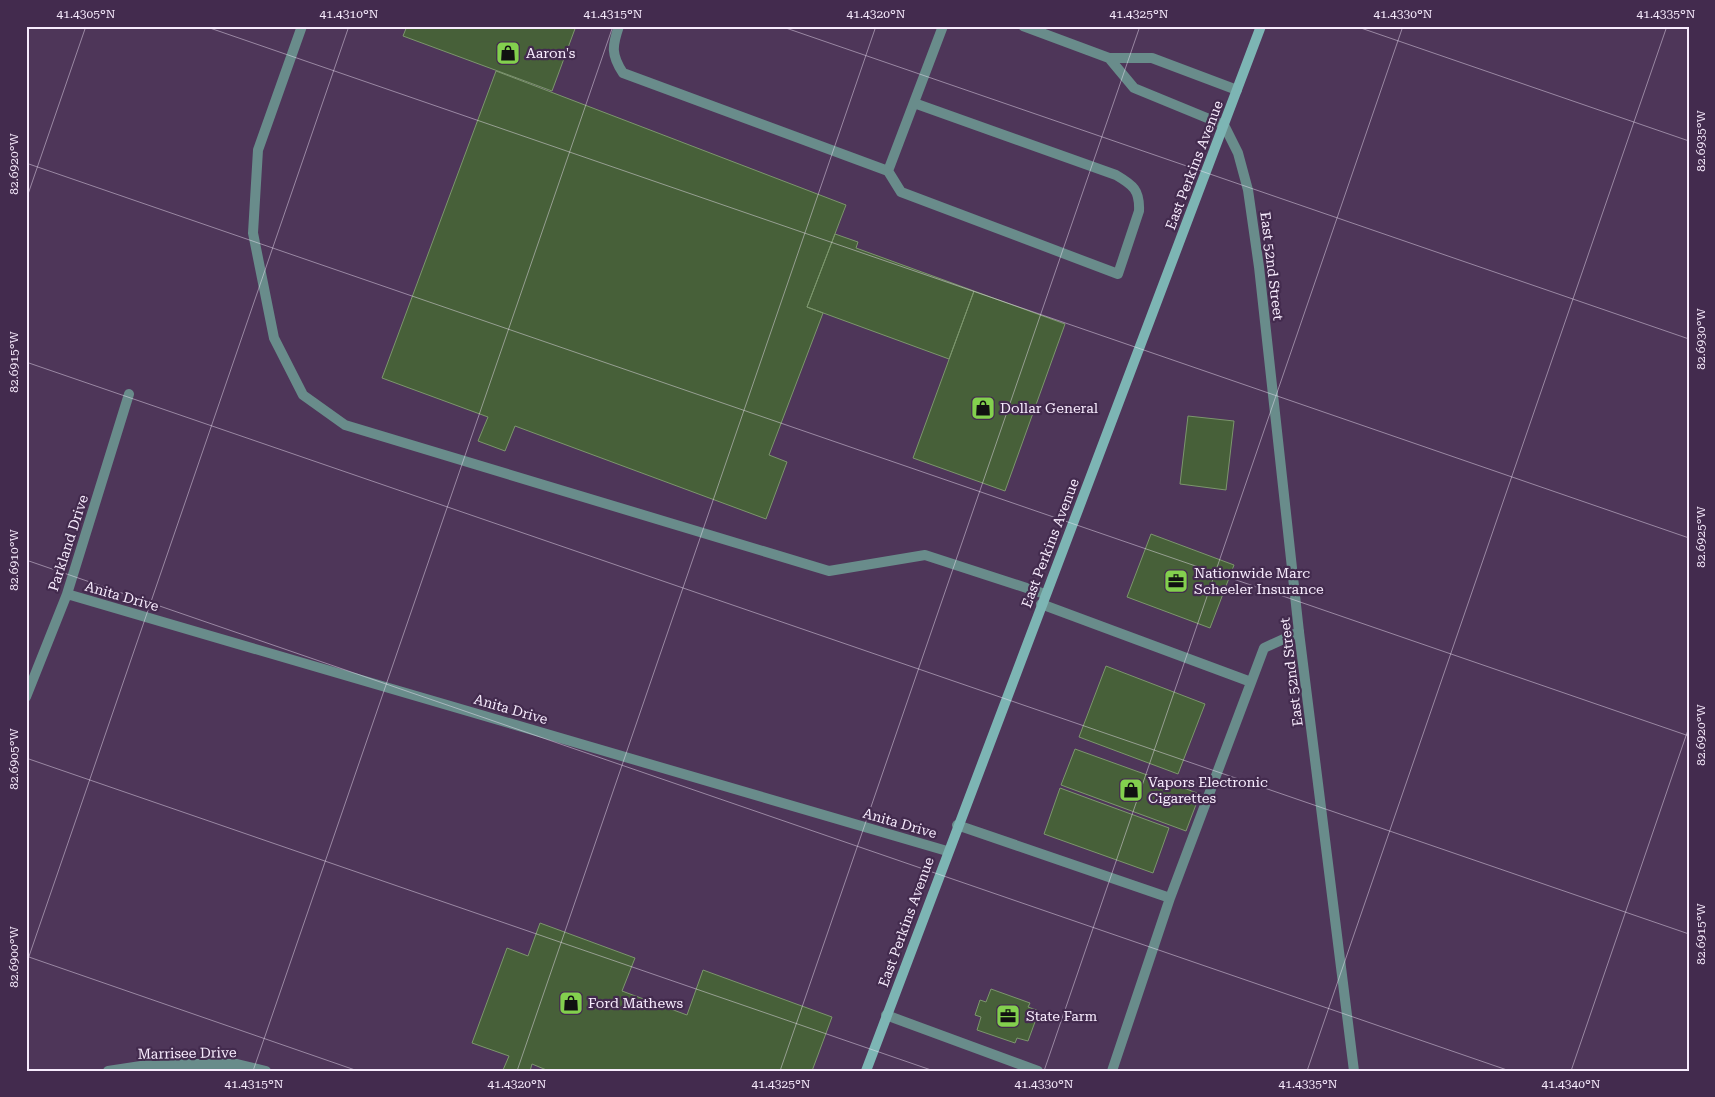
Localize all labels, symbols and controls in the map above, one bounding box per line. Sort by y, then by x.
text: 41.4305°N [57,7,116,21]
text: 41.4310°N [320,7,379,21]
text: 41.4315°N [584,7,643,21]
text: 41.4320°N [847,7,906,21]
text: 41.4325°N [1110,7,1169,21]
text: 41.4330°N [1374,7,1433,21]
text: 41.4335°N [1637,7,1696,21]
shop icon: Aaron's [495,40,521,66]
place label: Aaron's [526,45,576,61]
street label: East Perkins Avenue [1162,98,1226,232]
text: 82.6935°W [1694,109,1708,172]
text: 82.6920°W [7,132,21,195]
street label: East 52nd Street [1257,211,1287,321]
text: 82.6930°W [1694,307,1708,370]
text: 82.6915°W [7,330,21,393]
shop icon: Dollar General [970,395,996,421]
place label: Dollar General [1000,400,1099,416]
street label: East Perkins Avenue [1018,476,1082,610]
street label: Parkland Drive [45,492,91,593]
text: 82.6925°W [1694,505,1708,568]
text: 82.6910°W [7,528,21,591]
place label: Nationwide Marc Scheeler Insurance [1194,565,1324,597]
office icon: Nationwide Marc Scheeler Insurance [1163,568,1189,594]
street label: Anita Drive [83,578,161,614]
street label: East 52nd Street [1276,617,1306,727]
street label: Anita Drive [472,691,550,727]
text: 82.6920°W [1694,703,1708,766]
text: 82.6905°W [7,727,21,790]
place label: Vapors Electronic Cigarettes [1148,774,1268,806]
shop icon: Vapors Electronic Cigarettes [1118,777,1144,803]
street label: Anita Drive [861,805,939,841]
street label: East Perkins Avenue [875,855,937,989]
text: 82.6915°W [1694,902,1708,965]
text: 82.6900°W [7,925,21,988]
shop icon: Ford Mathews [558,990,584,1016]
place label: Ford Mathews [588,995,683,1011]
office icon: State Farm [995,1003,1021,1029]
place label: State Farm [1026,1008,1098,1024]
street label: Marrisee Drive [137,1044,237,1062]
text: 41.4315°N [225,1077,284,1091]
text: 41.4320°N [488,1077,547,1091]
text: 41.4325°N [752,1077,811,1091]
text: 41.4330°N [1015,1077,1074,1091]
text: 41.4335°N [1279,1077,1338,1091]
text: 41.4340°N [1542,1077,1601,1091]

